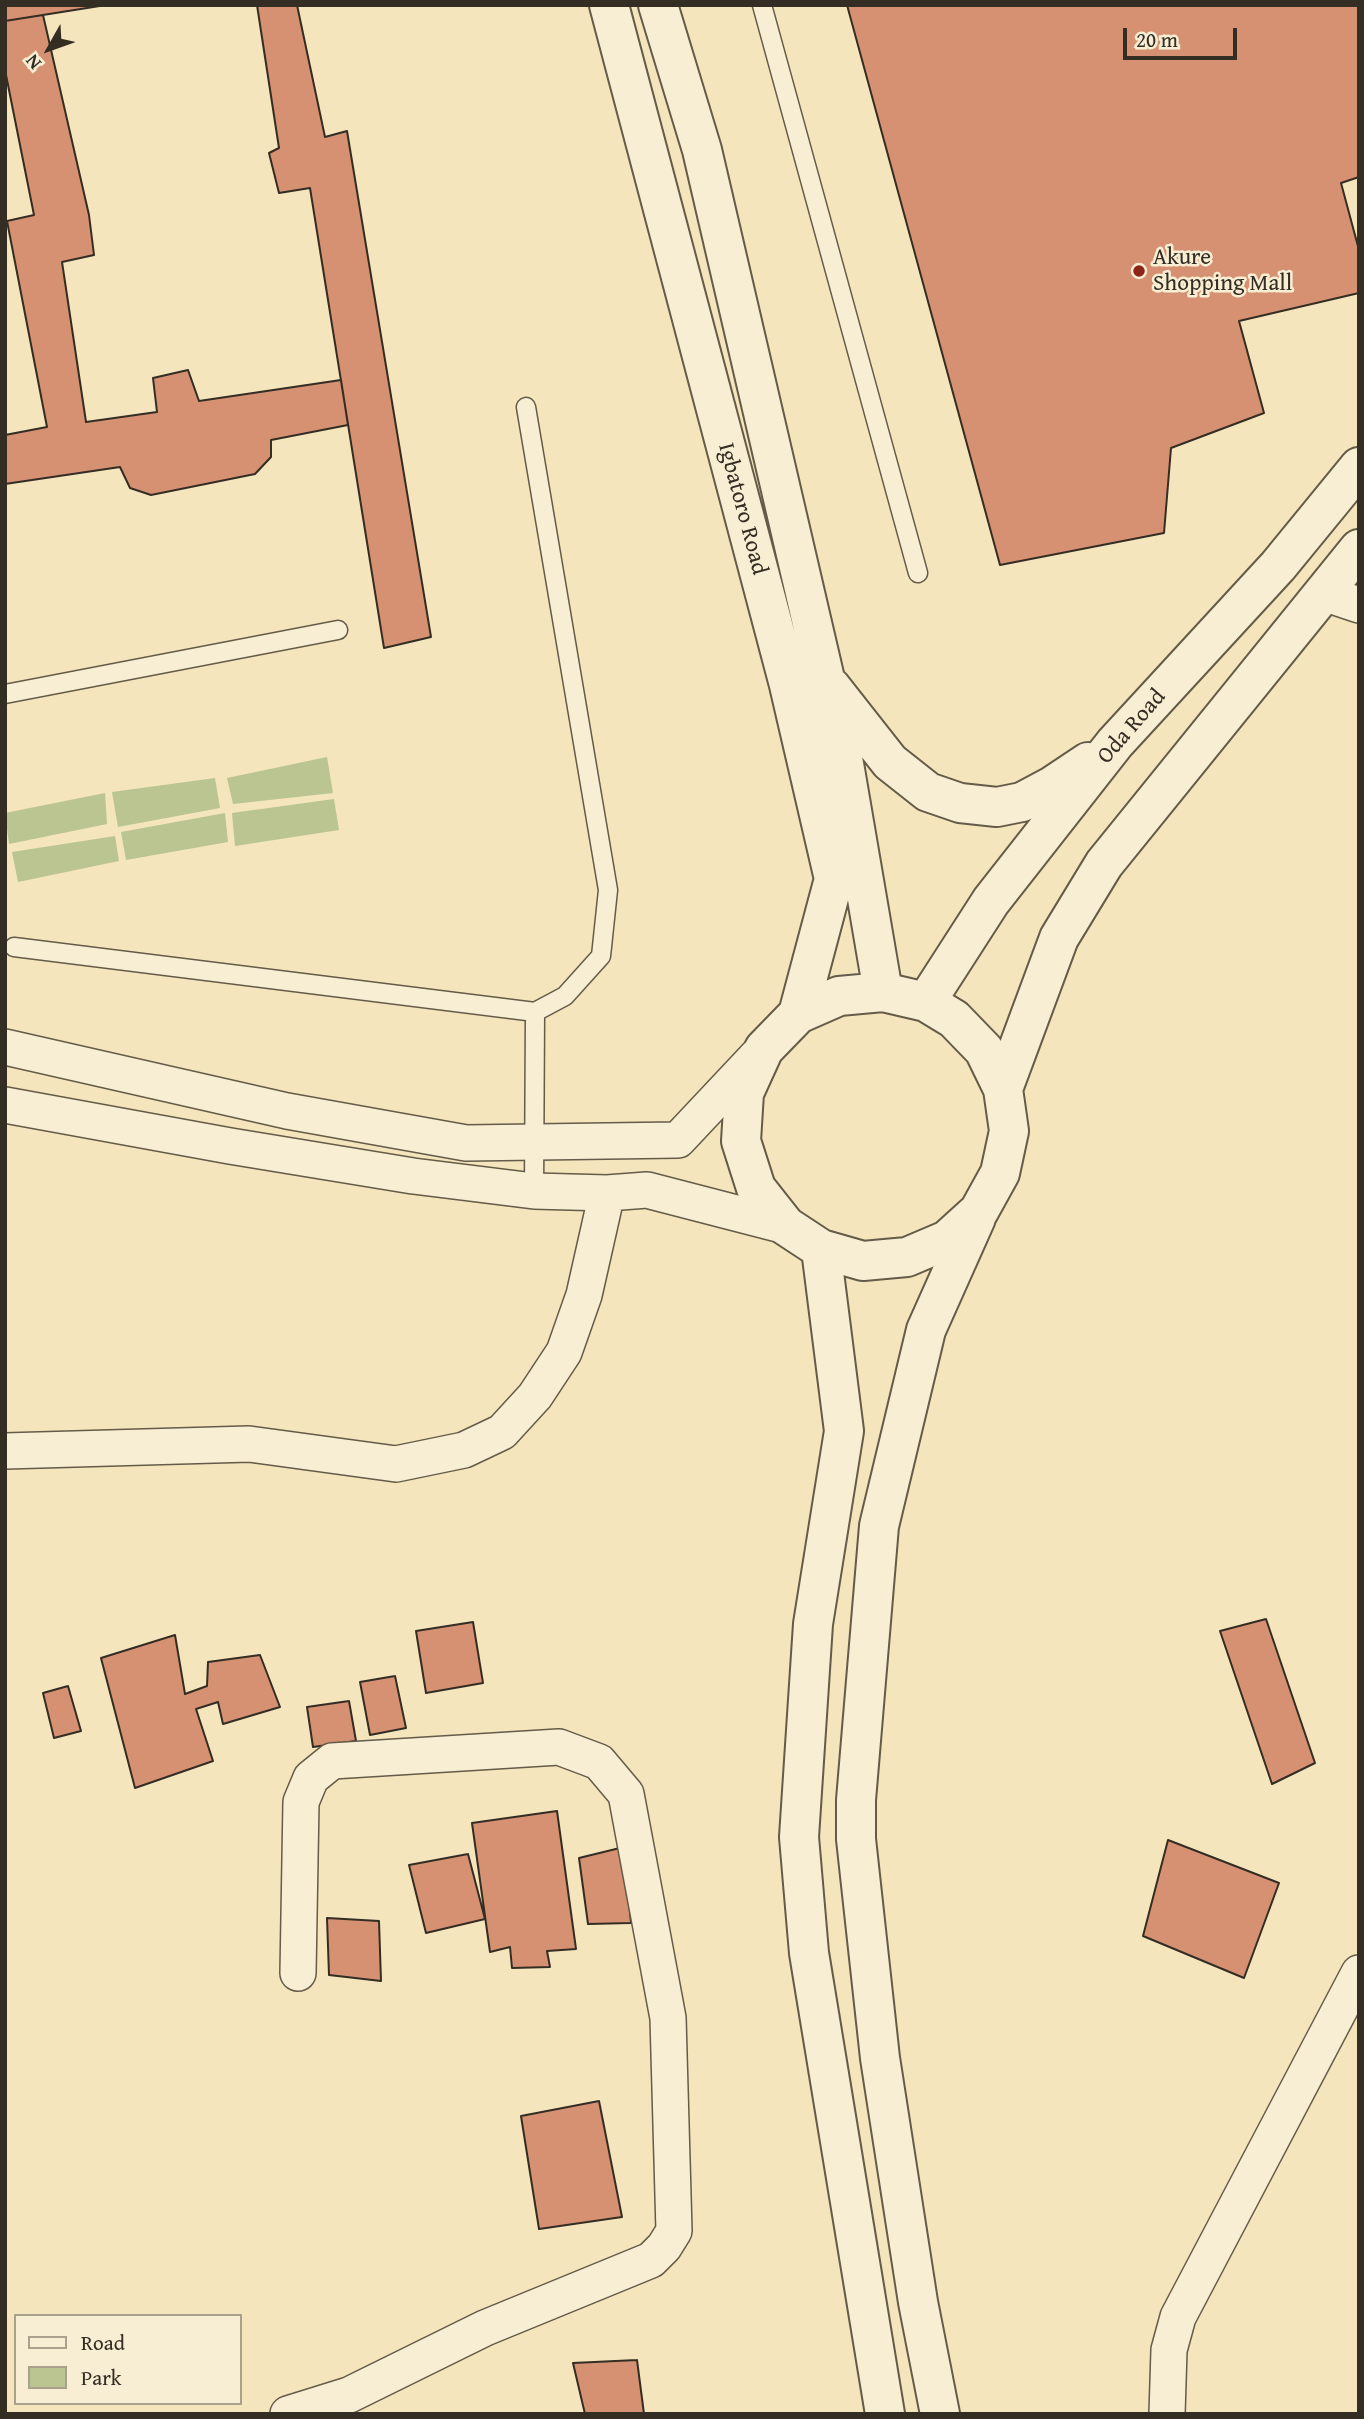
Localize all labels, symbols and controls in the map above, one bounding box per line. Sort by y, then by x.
north arrow [14,14,84,84]
scale bar [1126,14,1240,58]
text: 20 m [1136,24,1178,55]
text: N [18,49,48,76]
place label: Akure Shopping Mall [1153,244,1292,298]
marker: Akure Shopping Mall [1131,263,1147,279]
street label: Igbatoro Road [711,440,773,578]
street label: Oda Road [1092,684,1172,770]
legend [14,2314,242,2405]
text: Road [81,2327,125,2358]
text: Park [81,2362,122,2393]

